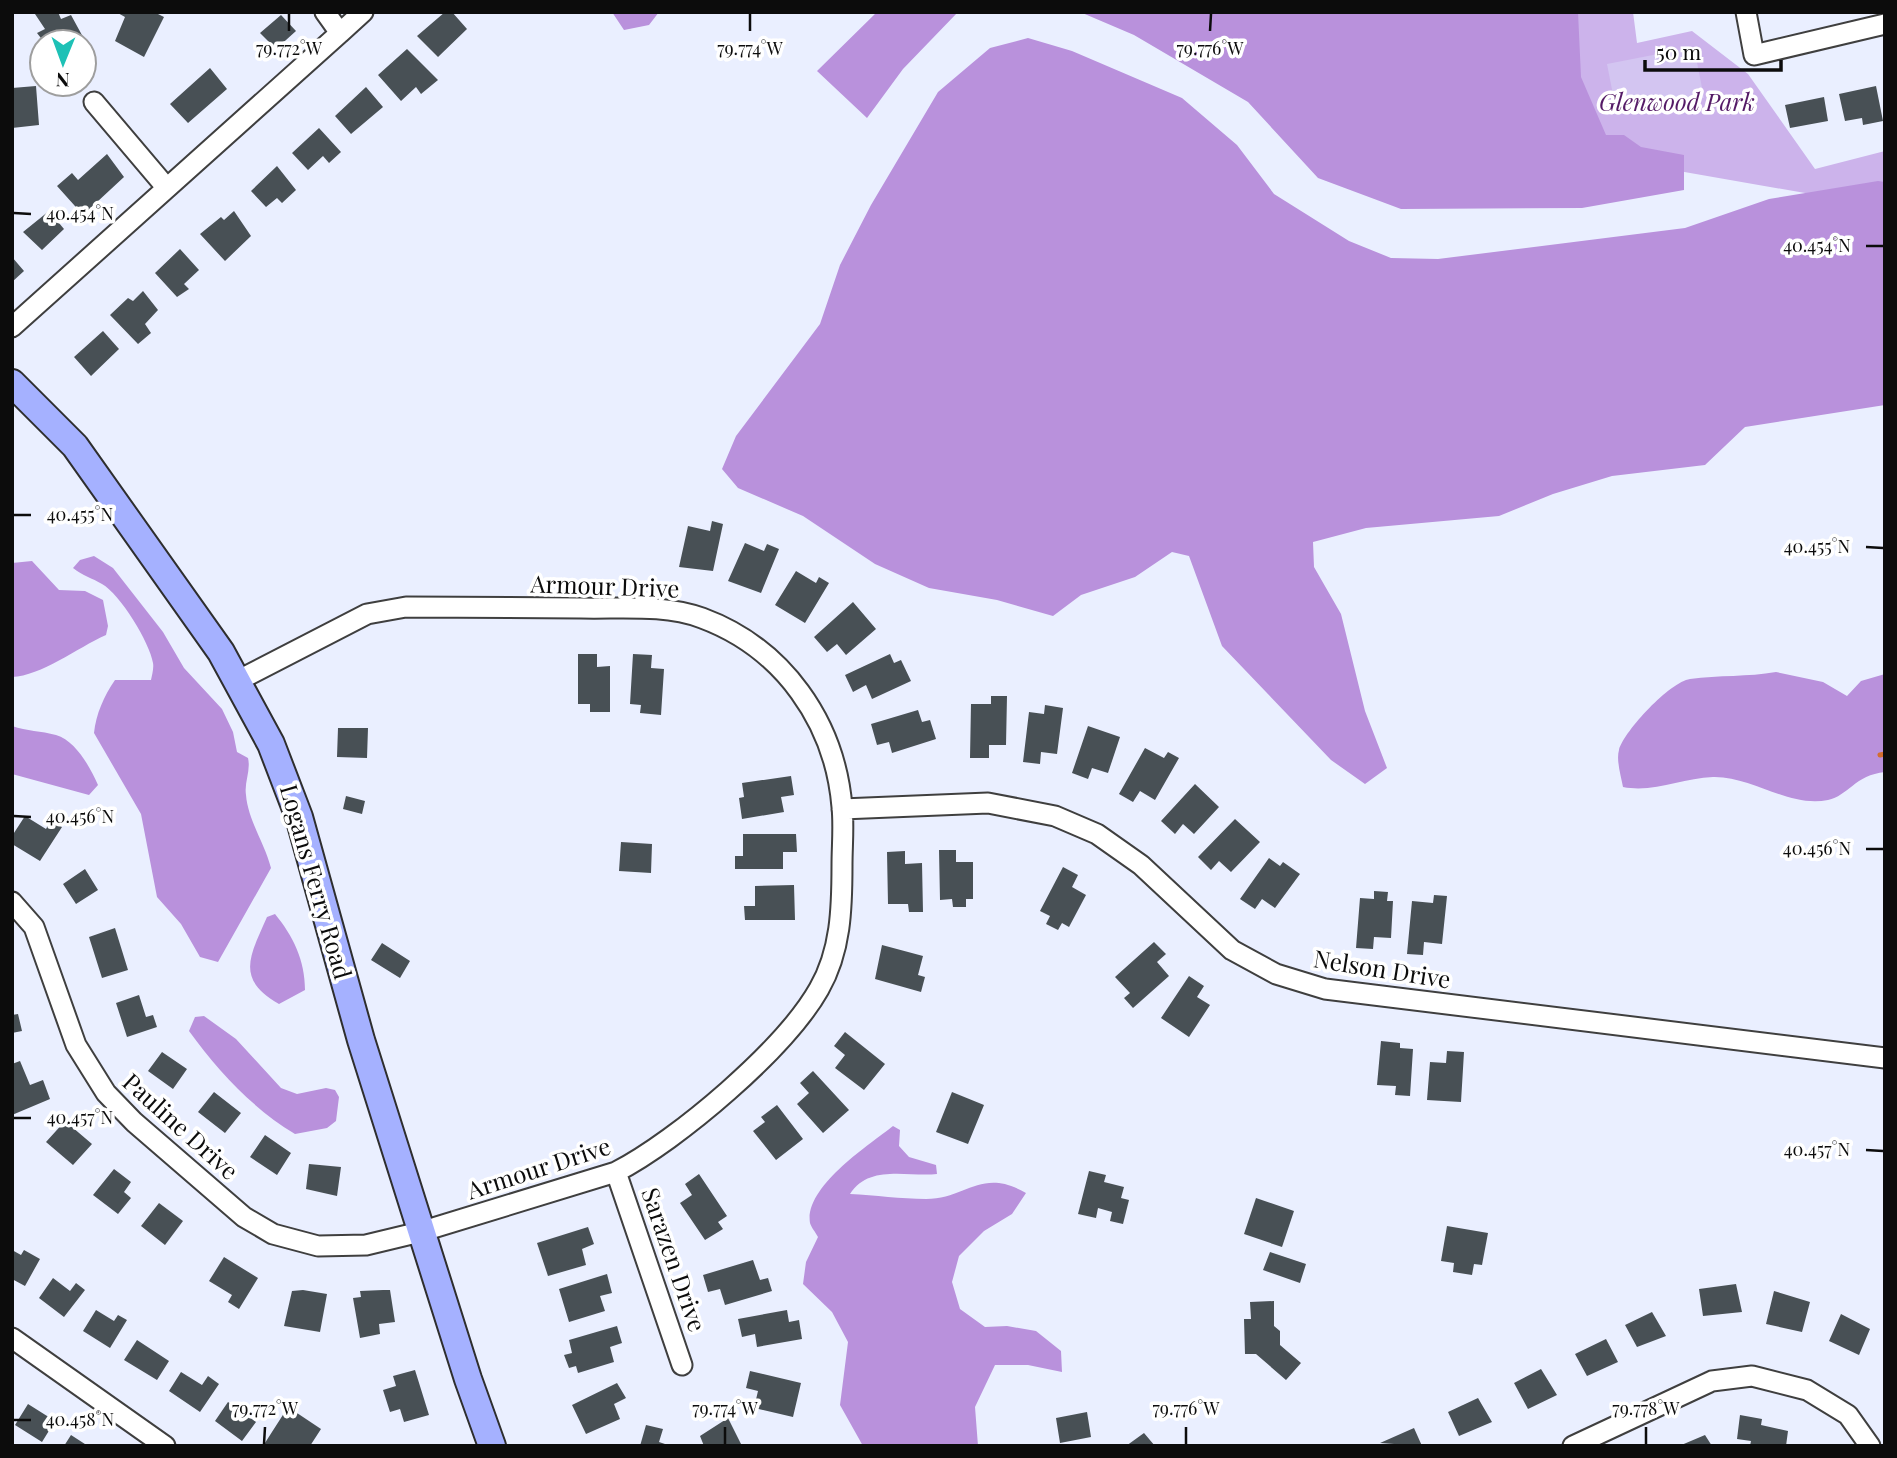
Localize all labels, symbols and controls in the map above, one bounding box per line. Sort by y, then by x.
north arrow [28,28,98,98]
scale bar [1645,28,1782,72]
text: 79.772°W [256,36,323,60]
text: 79.774°W [717,36,784,60]
text: 79.776°W [1176,36,1244,60]
text: 50 m [1656,37,1702,65]
text: N [55,68,70,94]
park label: Glenwood Park [1599,85,1755,117]
text: 40.454°N [46,201,114,225]
text: 40.454°N [1783,233,1851,257]
text: 40.455°N [47,502,114,526]
text: 40.455°N [1784,534,1851,558]
street label: Armour Drive [529,566,680,604]
street label: Logans Ferry Road [274,780,360,983]
text: 40.456°N [46,804,114,828]
text: 40.456°N [1783,836,1851,860]
street label: Nelson Drive [1311,941,1453,995]
street label: Pauline Drive [117,1065,246,1186]
text: 40.457°N [47,1105,114,1129]
street label: Armour Drive [462,1129,614,1206]
text: 40.457°N [1784,1137,1851,1161]
street label: Sarazen Drive [635,1183,714,1336]
text: 79.772°W [232,1396,299,1420]
text: 79.774°W [692,1396,759,1420]
text: 79.776°W [1152,1396,1220,1420]
text: 79.778°W [1612,1396,1680,1420]
text: 40.458°N [46,1407,115,1431]

